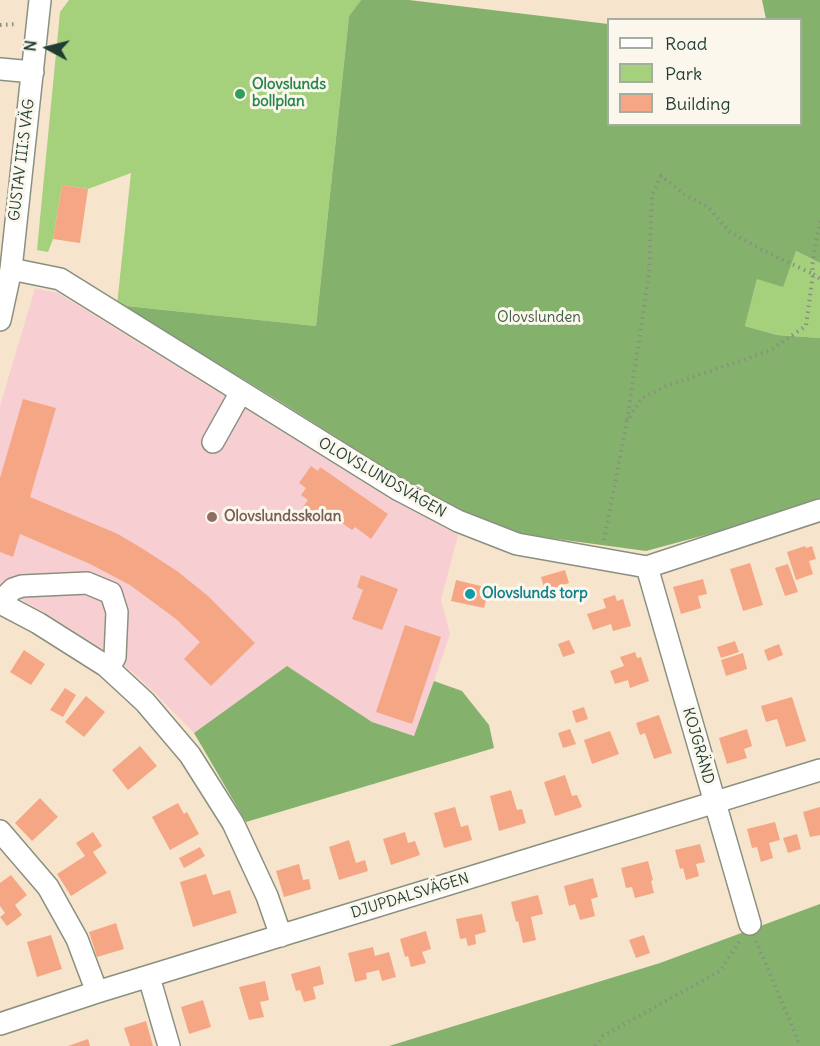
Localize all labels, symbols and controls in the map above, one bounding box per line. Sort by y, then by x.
north arrow [18,18,78,78]
legend [607,18,802,126]
text: Road [665,32,707,55]
text: N [20,39,41,53]
text: Park [665,62,702,85]
place label: Olovslunds bollplan [252,76,326,111]
marker: Olovslunds bollplan [233,87,247,101]
text: Building [665,92,730,115]
street label: GUSTAV III:S VÄG [6,98,38,222]
park label: Olovslunden [497,309,581,327]
street label: OLOVSLUNDSVÄGEN [315,434,449,522]
place label: Olovslundsskolan [224,508,341,526]
marker: Olovslundsskolan [205,510,219,524]
place label: Olovslunds torp [482,585,588,603]
marker: Olovslunds torp [463,587,477,601]
street label: KOJGRÄND [678,706,718,786]
street label: DJUPDALSVÄGEN [349,869,471,923]

